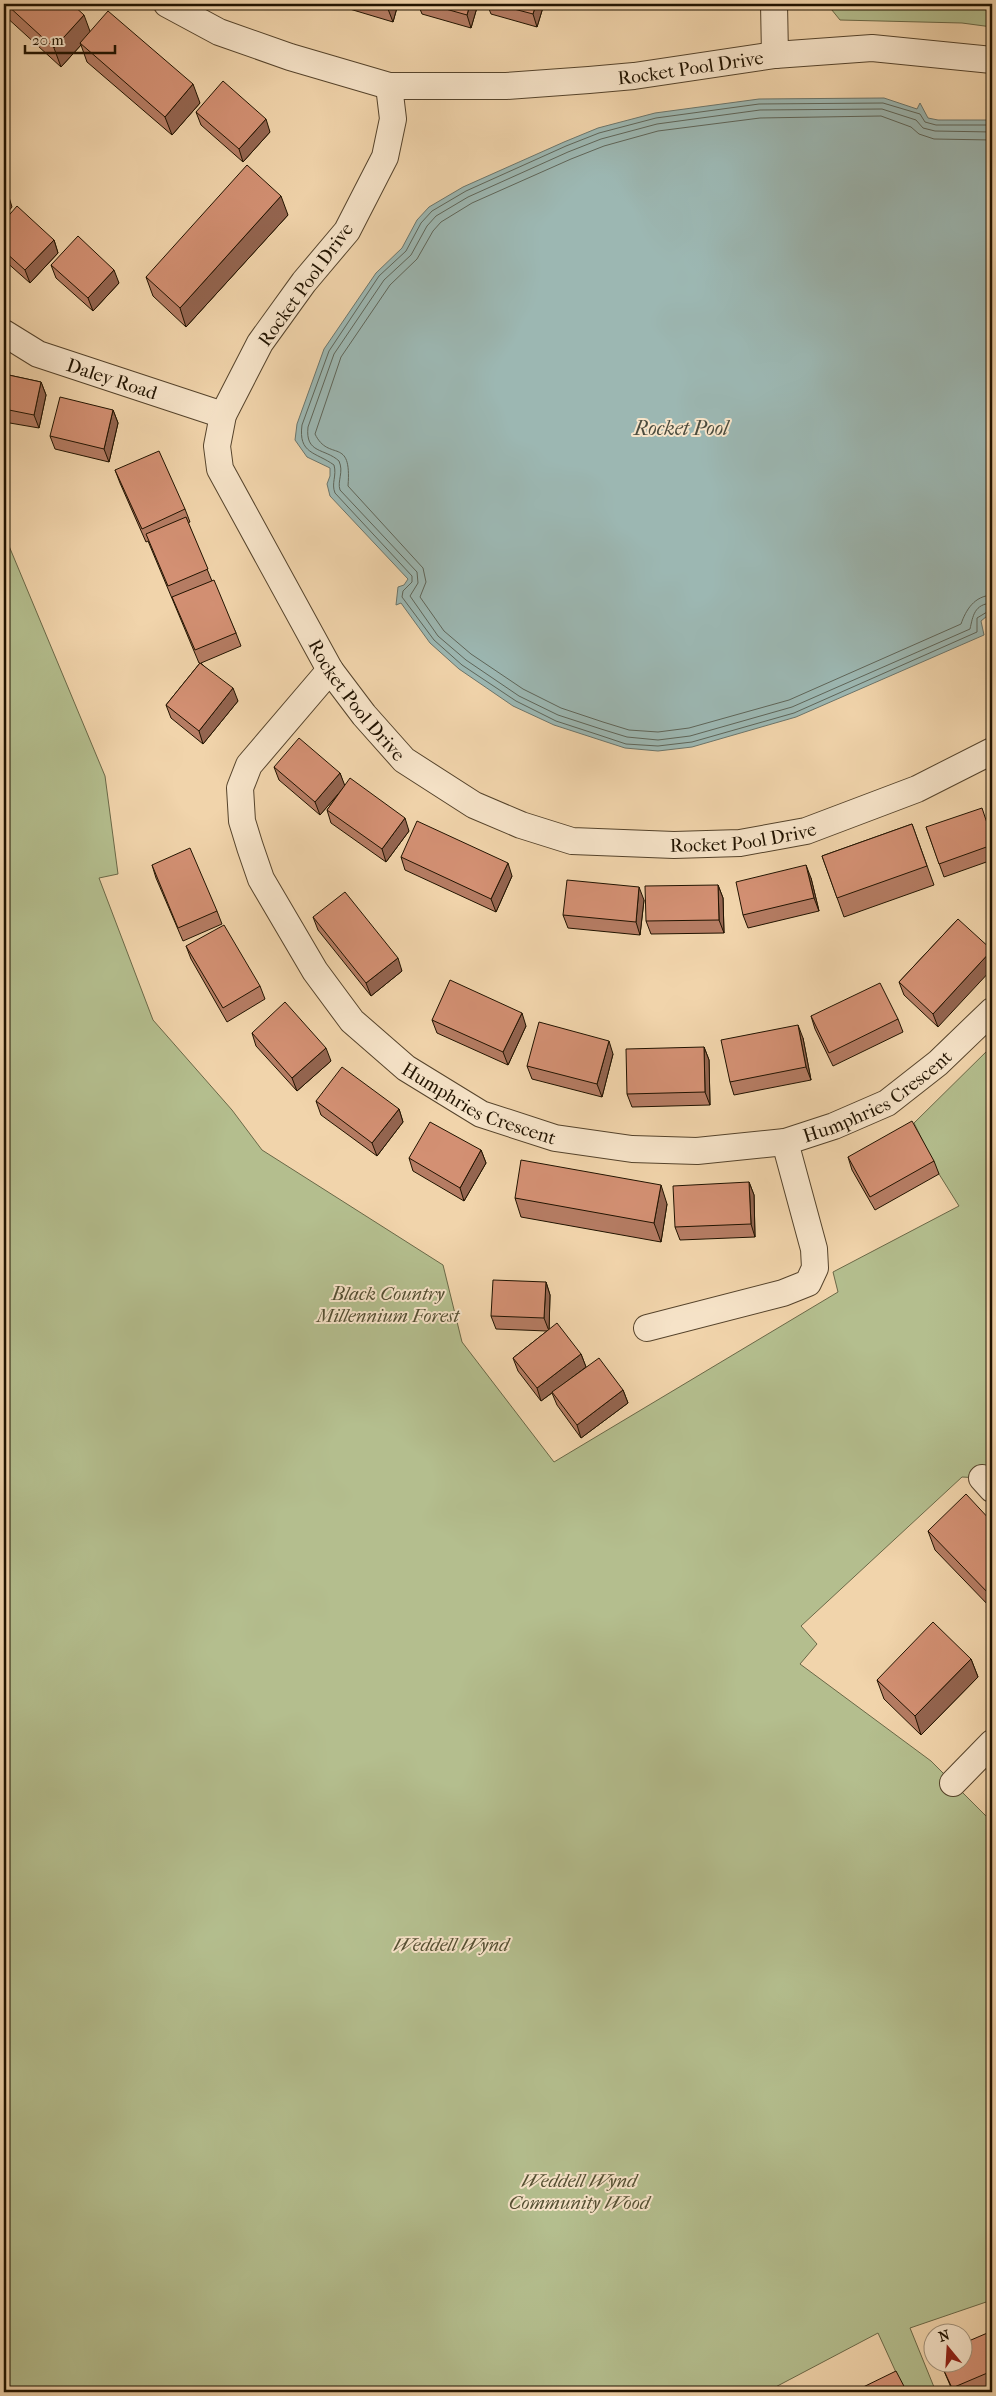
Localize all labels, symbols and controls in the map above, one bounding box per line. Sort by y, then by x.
scale bar [25,22,115,54]
text: 20 m [32,31,64,49]
street label: Rocket Pool Drive [617,47,765,89]
street label: Rocket Pool Drive [254,219,358,351]
street label: Daley Road [64,354,161,405]
water label: Rocket Pool [632,417,730,440]
street label: Rocket Pool Drive [303,636,409,766]
street label: Rocket Pool Drive [670,818,820,857]
street label: Humphries Crescent [800,1046,957,1147]
street label: Humphries Crescent [398,1058,559,1150]
park label: Black Country Millennium Forest [315,1283,460,1327]
park label: Weddell Wynd [393,1934,511,1956]
park label: Weddell Wynd Community Wood [509,2170,652,2214]
north arrow [924,2324,974,2374]
text: N [936,2326,952,2346]

